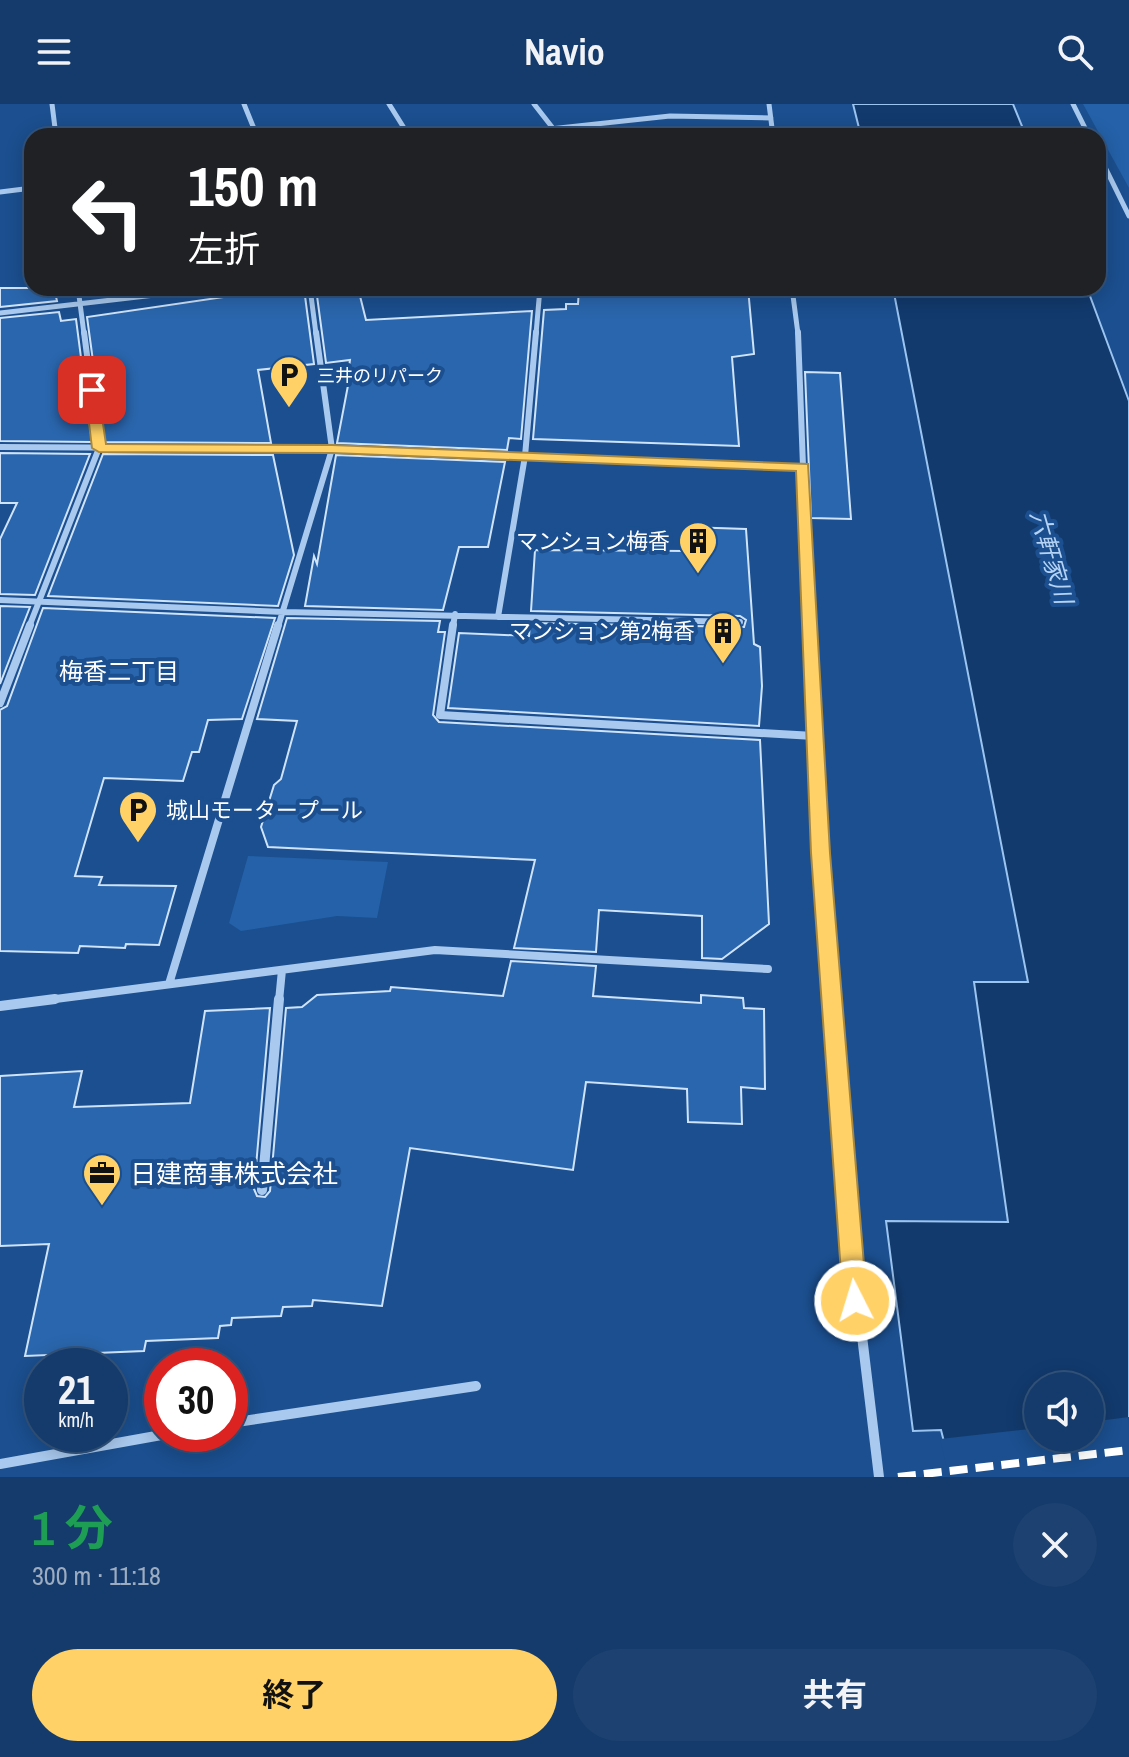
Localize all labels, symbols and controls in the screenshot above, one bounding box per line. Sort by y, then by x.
text: Navio [524,28,605,76]
icon: menu [32,30,76,74]
icon: search [1053,30,1097,74]
text: 150 m [188,148,318,223]
icon: left [56,160,160,264]
text: 左折 [188,225,260,273]
parking icon: 三井のリパーク [268,354,310,409]
pin [58,356,126,424]
place label: 三井のリパーク [317,363,443,388]
icon: arrive [70,368,114,412]
water label: 六軒家川 [1023,506,1081,610]
building icon: マンション梅香 [677,520,719,575]
place label: マンション梅香 [516,526,670,556]
building icon: マンション第2梅香 [702,610,744,665]
place label: マンション第2梅香 [509,616,695,646]
district label: 梅香二丁目 [59,655,179,687]
parking icon: 城山モータープール [117,789,159,844]
place label: 城山モータープール [166,795,363,825]
office icon: 日建商事株式会社 [81,1152,123,1207]
place label: 日建商事株式会社 [130,1156,338,1191]
position arrow [813,1259,897,1343]
speed limit sign: 30 [144,1348,248,1452]
text: 21 [58,1363,94,1416]
map controls [1024,1372,1104,1452]
button: sound [1024,1372,1104,1452]
text: km/h [58,1406,94,1433]
text: 1 分 [32,1495,113,1560]
button: close [1013,1503,1097,1587]
text: 300 m · 11:18 [32,1558,161,1593]
button: 終了 [32,1649,557,1741]
button: 共有 [573,1649,1097,1741]

